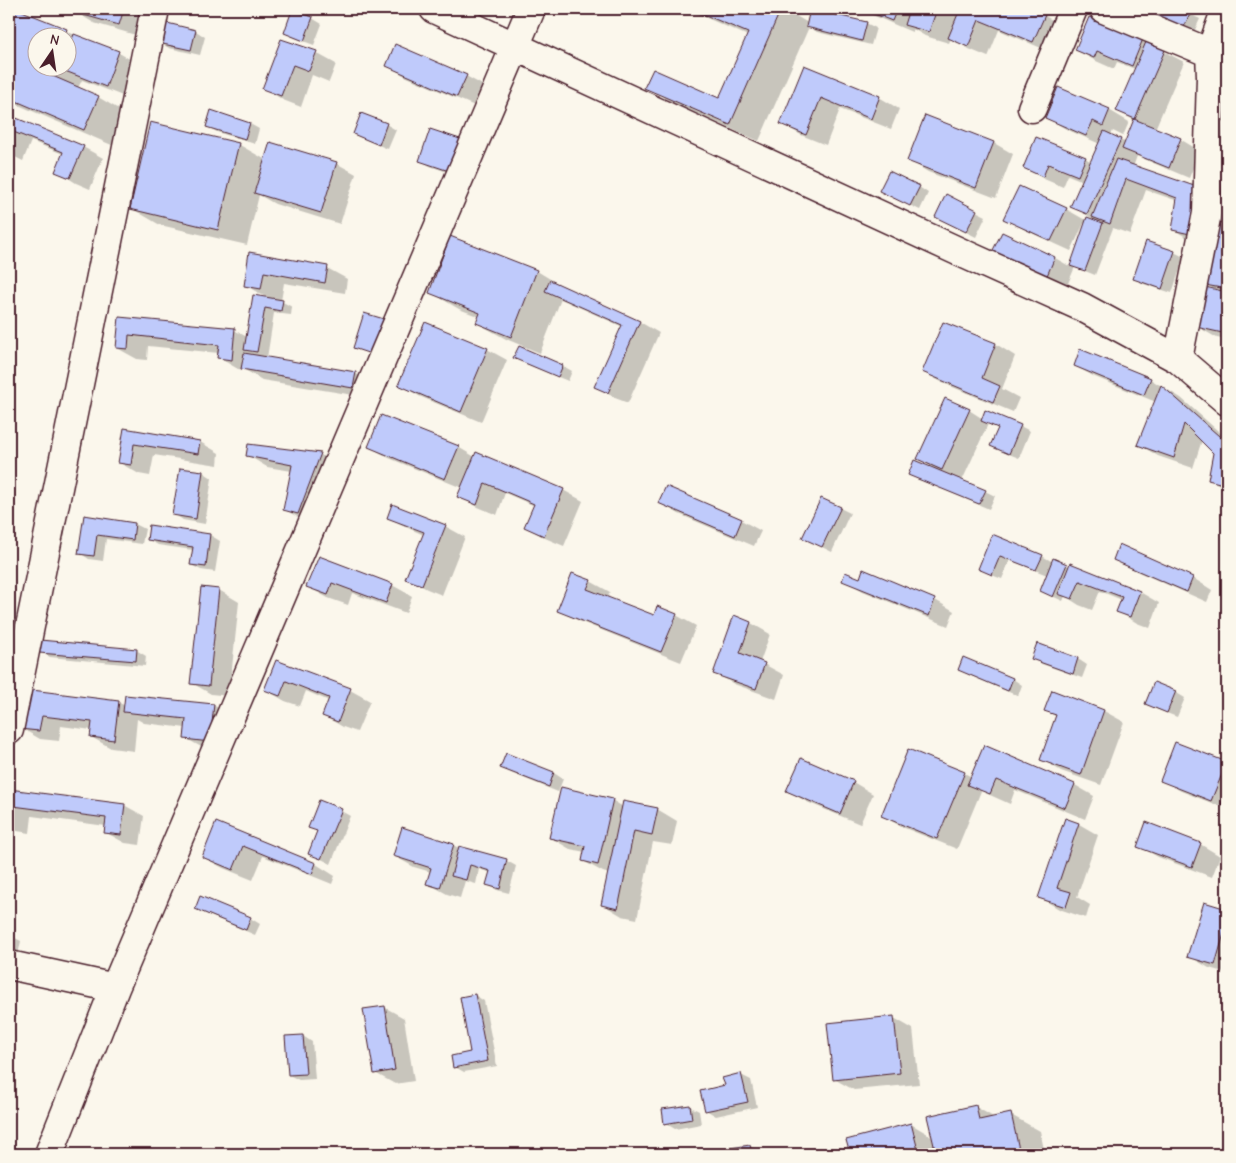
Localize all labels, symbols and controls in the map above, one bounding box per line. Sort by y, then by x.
north arrow [28,28,78,78]
text: N [48,31,61,49]

